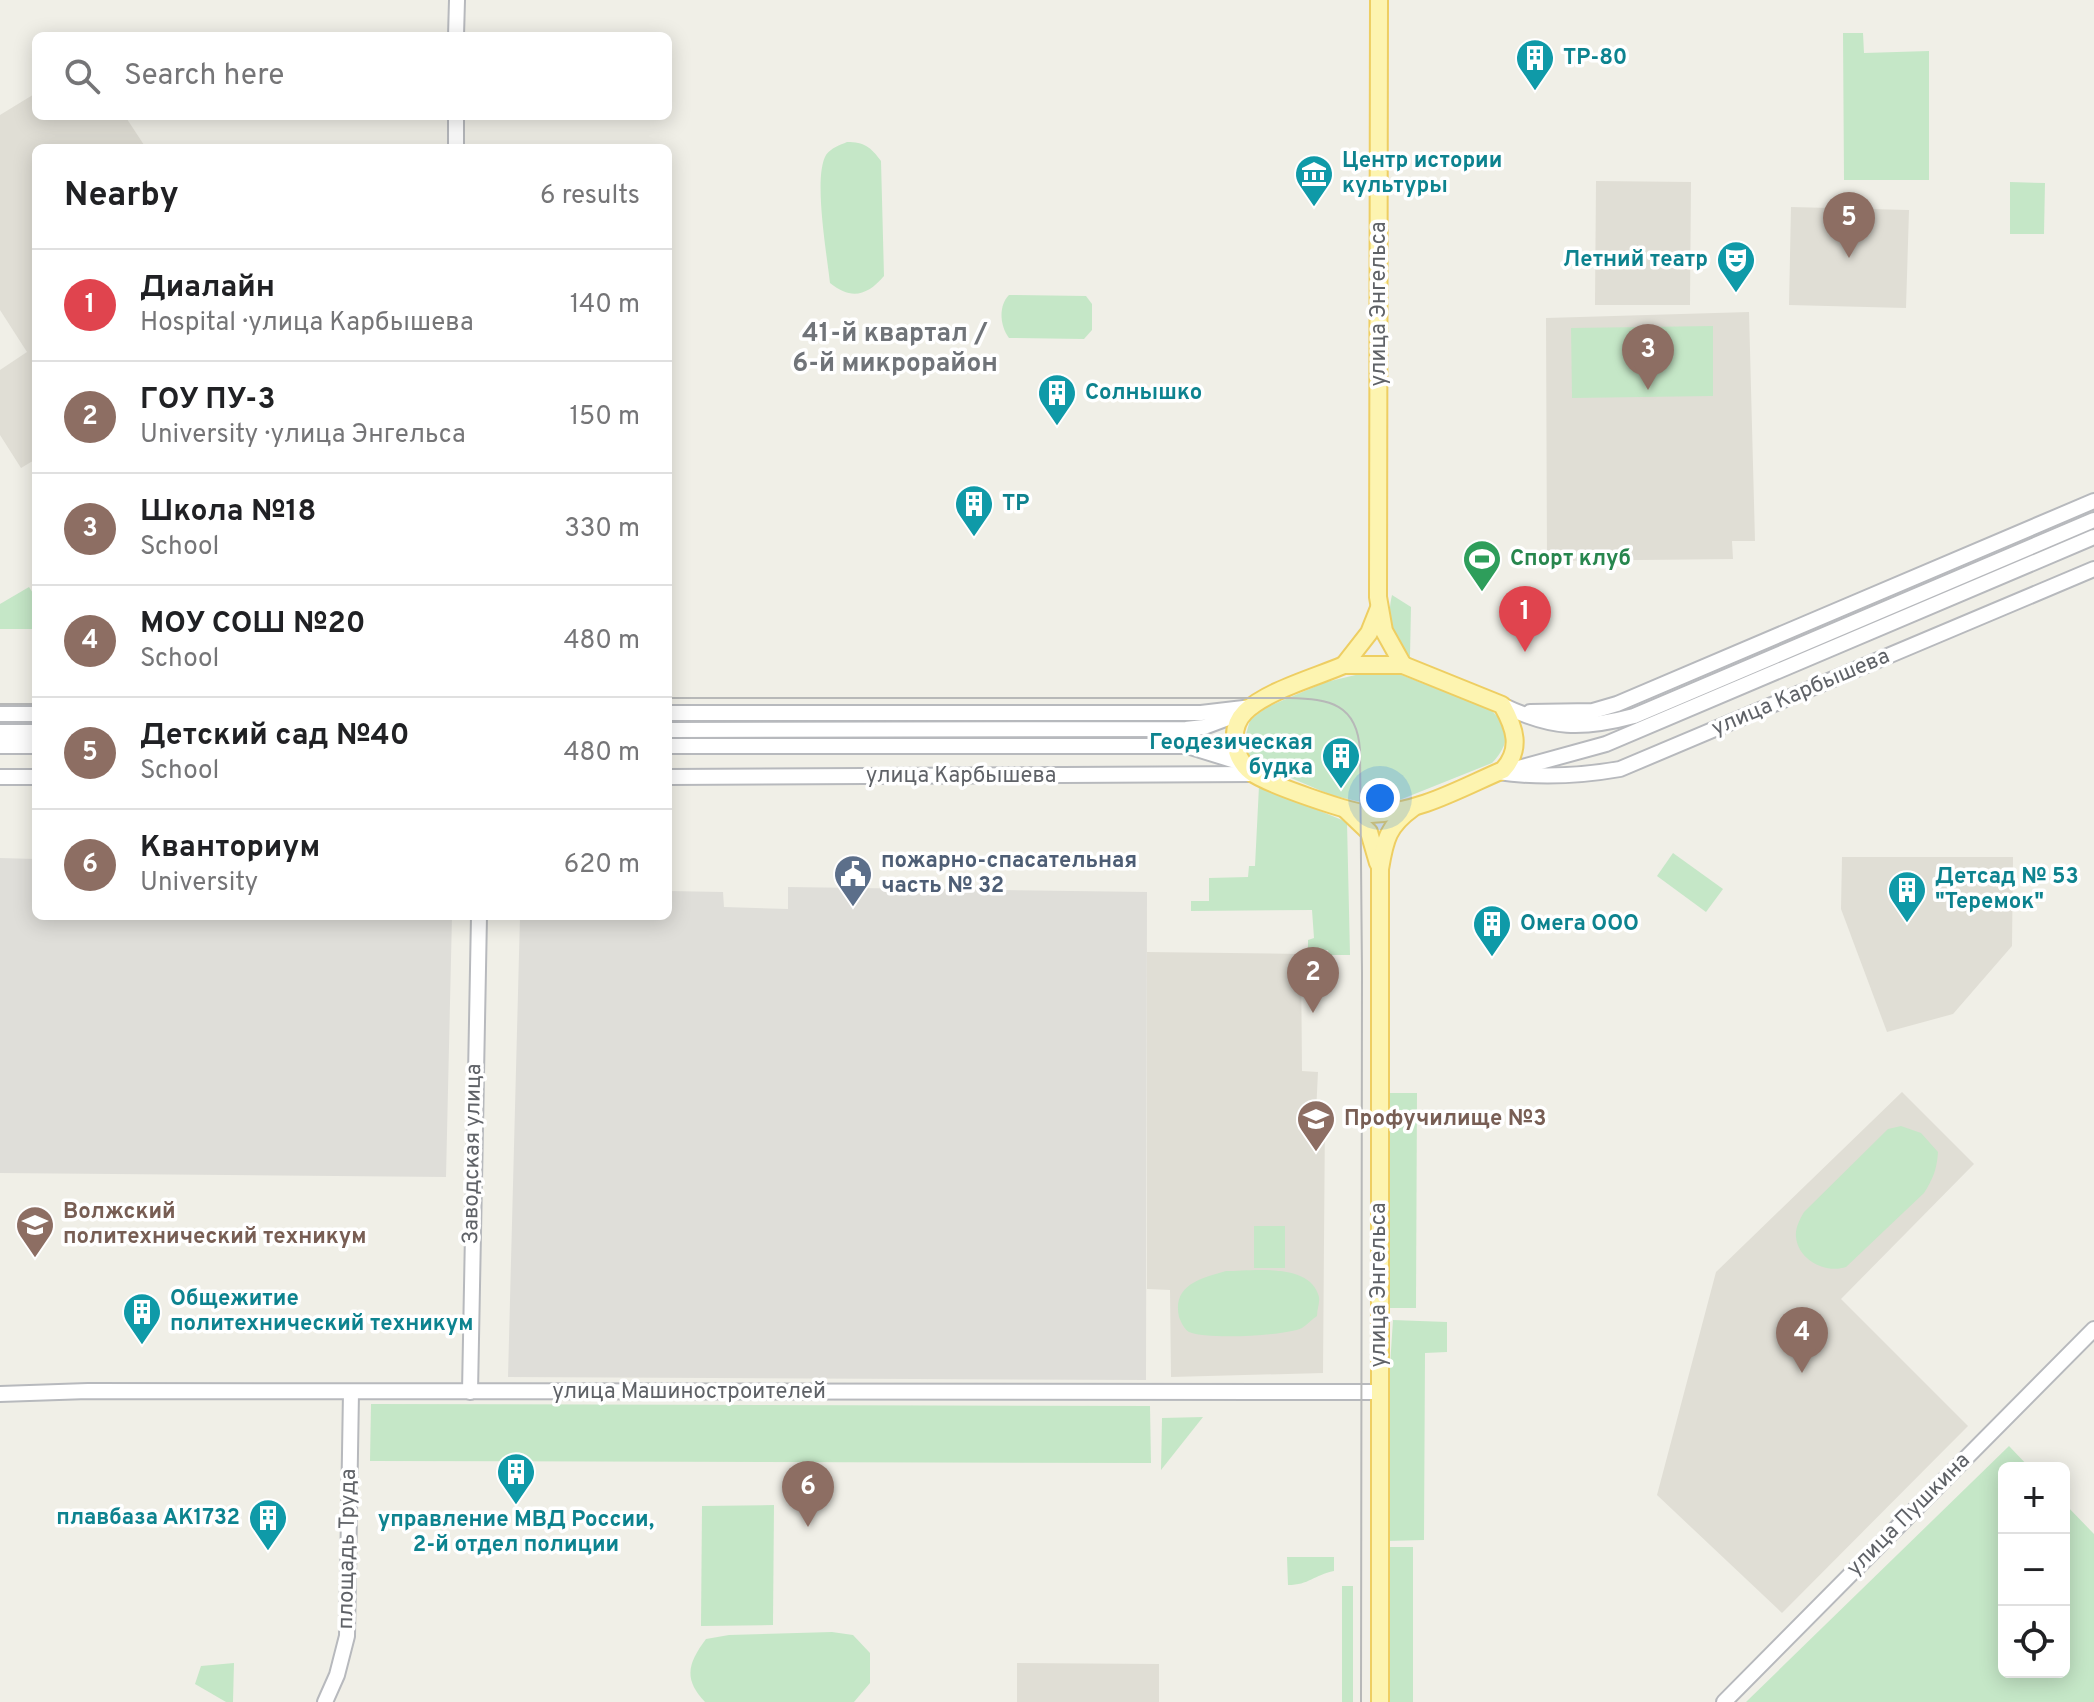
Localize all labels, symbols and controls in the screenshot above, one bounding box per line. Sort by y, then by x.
search box [32,32,672,120]
building icon: ТР-80 [1514,37,1556,92]
place label: ТР-80 [1563,45,1627,72]
icon: search [60,54,104,98]
text: Search here [124,58,284,95]
place label: Центр истории культуры [1342,148,1502,200]
museum icon: Центр истории культуры [1293,153,1335,208]
text: Nearby [64,175,179,218]
text: 6 results [540,180,640,213]
pin: 5 [1823,192,1875,258]
street label: улица Энгельса [1366,221,1393,387]
theatre icon: Летний театр [1715,239,1757,294]
place label: Летний театр [1563,247,1708,274]
text: Диалайн [140,270,275,307]
text: 1 [85,289,95,322]
text: 140 m [570,289,640,322]
text: Hospital · улица Карбышева [140,307,474,340]
district label: 41-й квартал / 6-й микрорайон [792,318,998,381]
pin: 3 [1622,324,1674,390]
building icon: Солнышко [1036,372,1078,427]
place label: Солнышко [1085,380,1202,407]
text: ГОУ ПУ-3 [140,382,275,419]
text: 2 [82,401,98,434]
text: 150 m [569,401,640,434]
text: University · улица Энгельса [140,419,466,452]
building icon: ТР [953,483,995,538]
place label: ТР [1002,491,1029,518]
text: Школа №18 [140,494,316,531]
text: 3 [82,513,98,546]
text: 330 m [564,513,640,546]
text: School [140,531,219,564]
sports icon: Спорт клуб [1461,538,1503,593]
place label: Спорт клуб [1510,546,1631,573]
pin: 1 [1499,586,1551,652]
text: МОУ СОШ №20 [140,606,365,643]
text: 4 [82,625,98,658]
text: 480 m [563,625,640,658]
text: School [140,643,219,676]
street label: улица Карбышева [1708,643,1894,743]
text: Детский сад №40 [140,718,410,755]
place label: Геодезическая будка [1149,730,1313,782]
building icon: Геодезическая будка [1320,735,1362,790]
text: 5 [82,737,98,770]
text: 480 m [563,737,640,770]
text: School [140,755,219,788]
street label: улица Карбышева [866,763,1056,790]
your location [1360,778,1400,818]
text: Кванториум [140,830,320,867]
place label: пожарно-спасательная часть № 32 [881,848,1137,900]
text: 6 [82,849,98,882]
text: 620 m [564,849,640,882]
public building icon: пожарно-спасательная часть № 32 [832,853,874,908]
place label: Детсад № 53 "Теремок" [1935,864,2079,916]
text: University [140,867,258,900]
building icon: Детсад № 53 "Теремок" [1886,869,1928,924]
building icon: Омега ООО [1471,903,1513,958]
place label: Омега ООО [1520,911,1639,938]
pin: 2 [1287,947,1339,1013]
street label: Заводская улица [458,1063,488,1245]
school or university icon: Профучилище №3 [1295,1098,1337,1153]
place label: Профучилище №3 [1344,1106,1546,1133]
place label: Волжский политехнический техникум [63,1199,367,1251]
street label: улица Энгельса [1366,1202,1393,1368]
school or university icon: Волжский политехнический техникум [14,1204,56,1259]
place label: Общежитие политехнический техникум [170,1286,474,1338]
building icon: Общежитие политехнический техникум [121,1291,163,1346]
pin: 4 [1776,1307,1828,1373]
street label: улица Машиностроителей [552,1379,826,1406]
street label: улица Пушкина [1842,1448,1976,1582]
building icon: управление МВД России, 2-й отдел полиции [495,1451,537,1506]
pin: 6 [782,1461,834,1527]
map controls [1998,1462,2070,1678]
button: + [1998,1462,2070,1534]
street label: площадь Труда [333,1468,363,1630]
building icon: плавбаза АК1732 [247,1497,289,1552]
place label: плавбаза АК1732 [56,1505,240,1532]
place label: управление МВД России, 2-й отдел полиции [378,1507,654,1559]
button: − [1998,1534,2070,1606]
button: locate [1998,1606,2070,1678]

